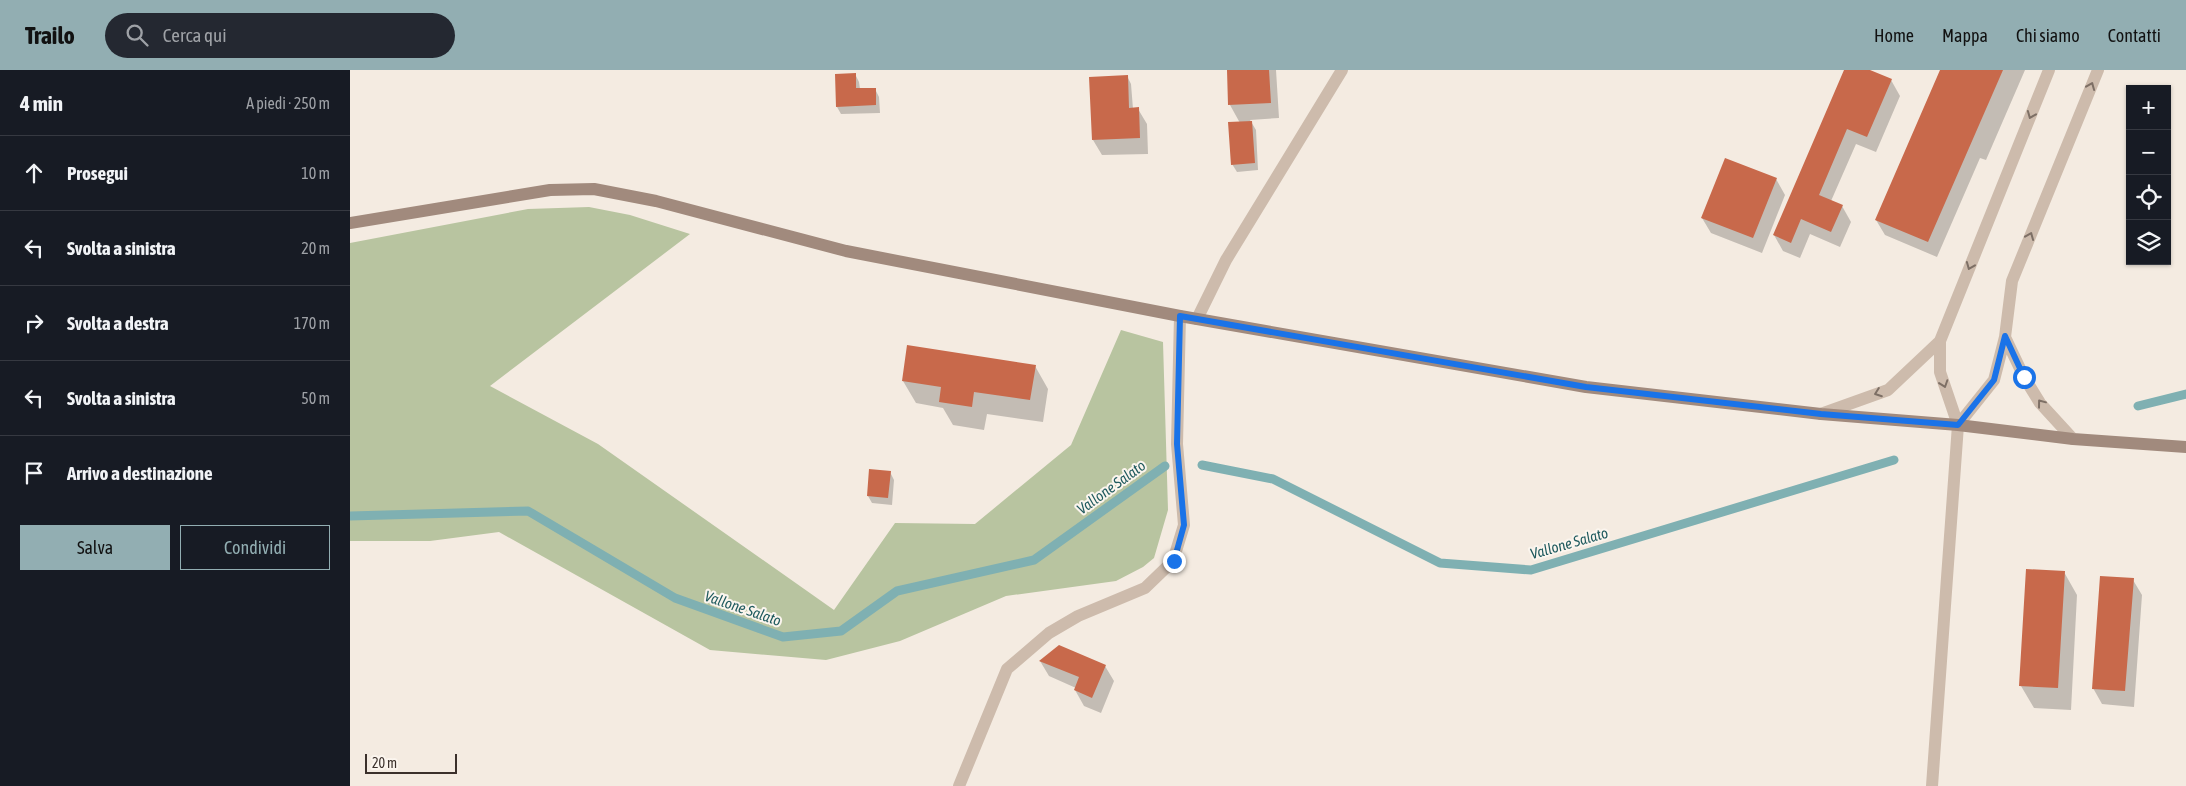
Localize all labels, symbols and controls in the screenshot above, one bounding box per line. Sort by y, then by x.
search box [105,13,455,58]
icon: search [123,21,151,49]
text: Trailo [25,22,75,49]
text: Cerca qui [163,24,227,46]
text: Home [1874,25,1914,46]
text: Mappa [1942,25,1988,46]
text: Chi siamo [2016,25,2080,46]
text: Contatti [2108,25,2161,46]
one-way arrow [2086,82,2096,90]
map controls [2126,85,2171,265]
button: + [2126,85,2171,130]
text: 4 min [20,91,63,115]
text: A piedi · 250 m [246,94,330,112]
one-way arrow [2027,110,2037,119]
button: − [2126,130,2171,175]
icon: ahead [20,159,48,187]
text: Prosegui [67,162,128,184]
text: 10 m [301,164,330,182]
button: locate [2126,175,2171,220]
button: layers [2126,220,2171,265]
one-way arrow [2024,232,2034,241]
icon: left [20,234,48,262]
text: Svolta a sinistra [67,237,176,259]
text: 20 m [301,239,330,257]
one-way arrow [1966,261,1977,270]
icon: right [20,309,48,337]
text: Svolta a destra [67,312,169,334]
text: 170 m [294,314,330,332]
route start [2013,366,2036,389]
one-way arrow [1938,379,1948,388]
icon: left [20,384,48,412]
text: Svolta a sinistra [67,387,176,409]
one-way arrow [1874,387,1883,397]
text: 50 m [301,389,330,407]
one-way arrow [2038,399,2047,409]
water label: Vallone Salato [1074,457,1148,517]
icon: arrive [20,459,48,487]
text: Arrivo a destinazione [67,462,213,484]
water label: Vallone Salato [1528,524,1610,562]
button: Salva [20,525,170,570]
button: Condividi [180,525,330,570]
route end [1163,550,1186,573]
water label: Vallone Salato [702,587,784,629]
scale bar [365,751,458,774]
text: 20 m [372,755,397,771]

